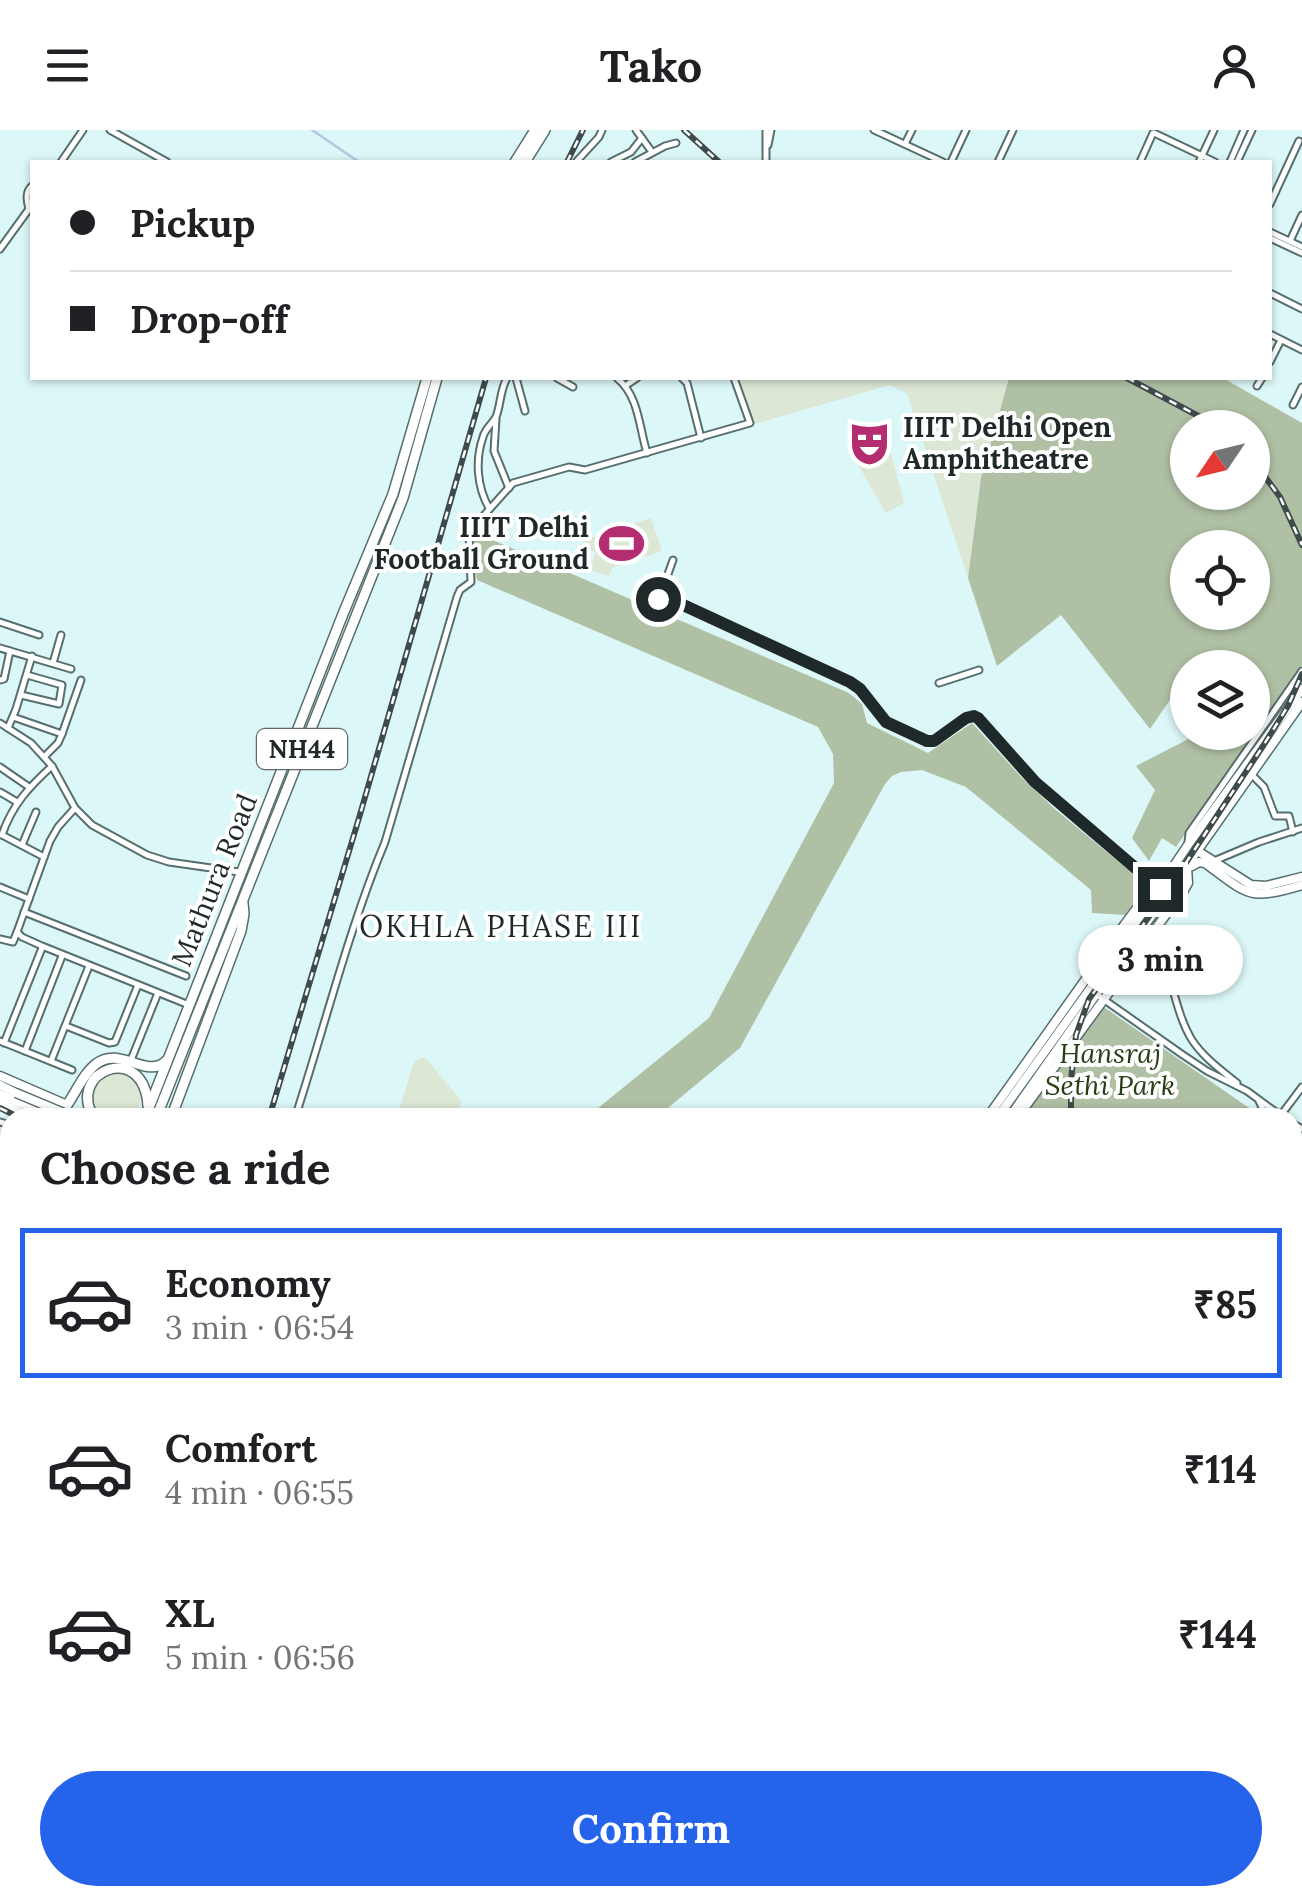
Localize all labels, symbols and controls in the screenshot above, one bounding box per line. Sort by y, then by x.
text: Tako [600,37,702,94]
icon: menu [40,38,95,93]
icon: person [1207,38,1262,93]
text: Pickup [130,199,255,247]
text: Drop-off [130,295,288,343]
place label: IIIT Delhi Open Amphitheatre [903,409,1111,477]
north arrow [1170,410,1270,510]
map controls [1170,410,1270,750]
theatre icon: IIIT Delhi Open Amphitheatre [846,419,894,467]
place label: IIIT Delhi Football Ground [374,509,589,577]
sports icon: IIIT Delhi Football Ground [598,519,646,567]
button: locate [1170,530,1270,630]
route start [636,577,681,622]
button: layers [1170,650,1270,750]
road number: NH44 [257,729,347,769]
street label: Mathura Road [163,788,265,972]
route end [1138,867,1183,912]
district label: OKHLA PHASE III [359,907,643,945]
callout: 3 min [1078,924,1242,994]
text: 3 min [1117,939,1204,980]
park label: Hansraj Sethi Park [1045,1035,1175,1103]
text: Choose a ride [40,1139,330,1196]
icon: car [45,1258,135,1348]
text: Economy [165,1259,331,1307]
text: ₹85 [1193,1280,1257,1328]
text: 3 min · 06:54 [165,1307,354,1348]
icon: car [45,1423,135,1513]
text: Comfort [165,1424,317,1472]
text: ₹114 [1184,1445,1257,1493]
text: 4 min · 06:55 [165,1472,354,1513]
icon: car [45,1588,135,1678]
text: XL [165,1589,215,1637]
text: ₹144 [1178,1610,1257,1658]
text: 5 min · 06:56 [165,1637,355,1678]
button: Confirm [40,1771,1262,1886]

